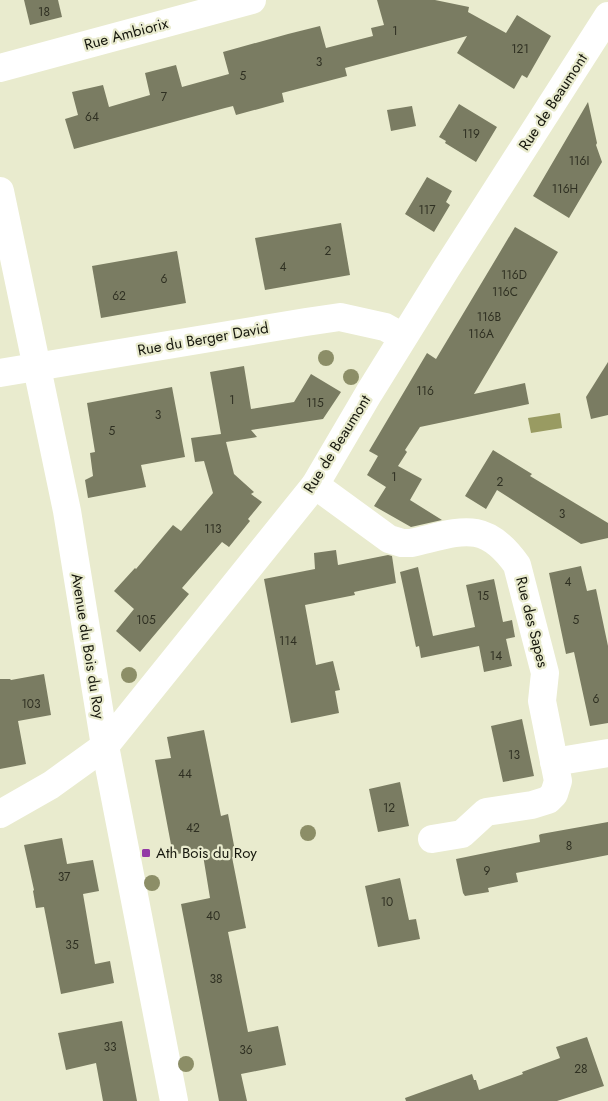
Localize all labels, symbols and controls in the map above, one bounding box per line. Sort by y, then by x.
house number: 18 [38,3,50,21]
street label: Rue Ambiorix [82,12,171,56]
house number: 1 [392,22,398,40]
house number: 121 [511,40,529,58]
street label: Rue de Beaumont [513,49,593,155]
house number: 3 [316,53,323,71]
house number: 5 [240,67,247,85]
house number: 7 [161,88,168,106]
house number: 64 [85,108,99,126]
house number: 119 [462,125,480,143]
house number: 116I [569,152,589,170]
house number: 116H [552,180,578,198]
house number: 117 [418,201,436,219]
house number: 2 [325,242,332,260]
house number: 4 [280,258,287,276]
house number: 116D [501,266,527,284]
house number: 6 [161,270,168,288]
house number: 116C [492,283,518,301]
house number: 62 [112,287,126,305]
house number: 116B [477,308,502,326]
street label: Rue du Berger David [136,317,270,361]
house number: 116A [468,325,494,343]
house number: 116 [416,382,434,400]
street label: Rue de Beaumont [298,390,376,497]
house number: 1 [229,391,235,409]
house number: 115 [306,394,324,412]
house number: 3 [155,406,162,424]
house number: 5 [109,422,116,440]
house number: 1 [391,468,397,486]
house number: 2 [497,473,504,491]
house number: 3 [559,505,566,523]
house number: 113 [204,520,222,538]
street label: Avenue du Bois du Roy [66,572,110,721]
house number: 4 [565,573,572,591]
street label: Rue des Sapes [510,574,554,670]
house number: 15 [477,587,489,605]
house number: 105 [136,611,156,629]
house number: 5 [573,611,580,629]
house number: 114 [279,632,297,650]
house number: 14 [490,647,502,665]
house number: 6 [593,690,600,708]
house number: 103 [21,695,41,713]
house number: 13 [508,746,520,764]
house number: 44 [178,765,192,783]
house number: 12 [383,799,395,817]
house number: 42 [186,819,200,837]
house number: 8 [566,837,572,855]
place label: Ath Bois du Roy [156,842,257,864]
marker: Ath Bois du Roy [140,847,152,859]
house number: 9 [484,862,491,880]
house number: 37 [58,868,71,886]
house number: 10 [381,893,393,911]
house number: 40 [206,907,220,925]
house number: 35 [65,936,79,954]
house number: 38 [209,970,223,988]
house number: 33 [103,1038,117,1056]
house number: 36 [239,1041,253,1059]
house number: 28 [574,1060,588,1078]

